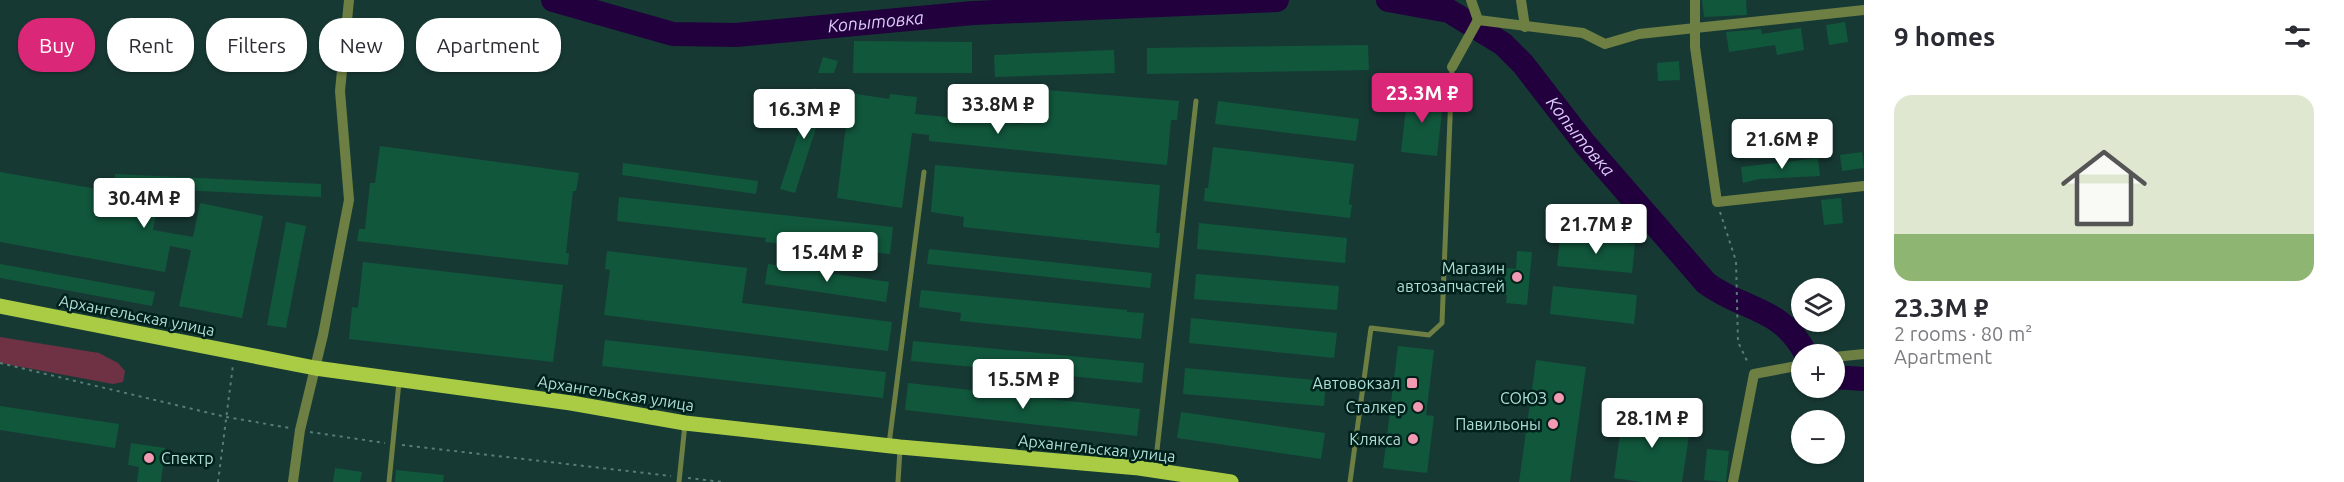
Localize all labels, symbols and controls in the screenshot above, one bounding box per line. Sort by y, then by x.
water label: Копытовка [827,7,925,35]
chip: Buy [18,18,95,72]
chip: Rent [107,18,194,72]
chip: Filters [206,18,307,72]
chip: New [319,18,404,72]
chip: Apartment [416,18,561,72]
icon: filters [2281,20,2314,53]
text: 9 homes [1894,22,1995,51]
pin: 23.3M ₽ [1367,73,1477,124]
text: 23.3M ₽ [1386,81,1458,104]
pin: 33.8M ₽ [943,84,1053,135]
pin: 16.3M ₽ [749,89,859,140]
text: 33.8M ₽ [962,92,1034,115]
water label: Копытовка [1543,92,1619,180]
text: 16.3M ₽ [768,97,840,120]
pin: 21.6M ₽ [1727,119,1837,170]
text: 21.6M ₽ [1746,127,1818,150]
icon: home [2050,134,2158,242]
pin: 30.4M ₽ [89,178,199,229]
text: 30.4M ₽ [108,186,180,209]
pin: 21.7M ₽ [1541,204,1651,255]
text: 21.7M ₽ [1560,212,1632,235]
pin: 15.4M ₽ [772,232,882,283]
text: 15.4M ₽ [791,240,863,263]
place label: Магазин автозапчастей [1397,259,1505,295]
marker: Магазин автозапчастей [1510,270,1524,284]
map controls [1791,278,1845,464]
button: layers [1791,278,1845,332]
street label: Архангельская улица [58,291,216,339]
text: 23.3M ₽ [1894,293,1988,322]
text: 2 rooms · 80 m² [1894,322,2032,345]
button: + [1791,344,1845,398]
text: Apartment [1894,345,1992,368]
pin: 15.5M ₽ [968,359,1078,410]
text: 15.5M ₽ [987,367,1059,390]
street label: Архангельская улица [536,372,696,414]
place label: Автовокзал [1313,374,1400,392]
marker: Автовокзал [1405,376,1419,390]
place label: СОЮЗ [1500,389,1547,407]
marker: СОЮЗ [1552,391,1566,405]
place label: Сталкер [1346,398,1406,416]
pin: 28.1M ₽ [1597,398,1707,449]
marker: Сталкер [1411,400,1425,414]
text: 28.1M ₽ [1616,406,1688,429]
button: − [1791,410,1845,464]
place label: Павильоны [1455,415,1541,433]
marker: Павильоны [1546,417,1560,431]
place label: Клякса [1349,430,1401,448]
street label: Архангельская улица [1017,431,1177,465]
marker: Клякса [1406,432,1420,446]
place label: Спектр [161,449,214,467]
marker: Спектр [142,451,156,465]

